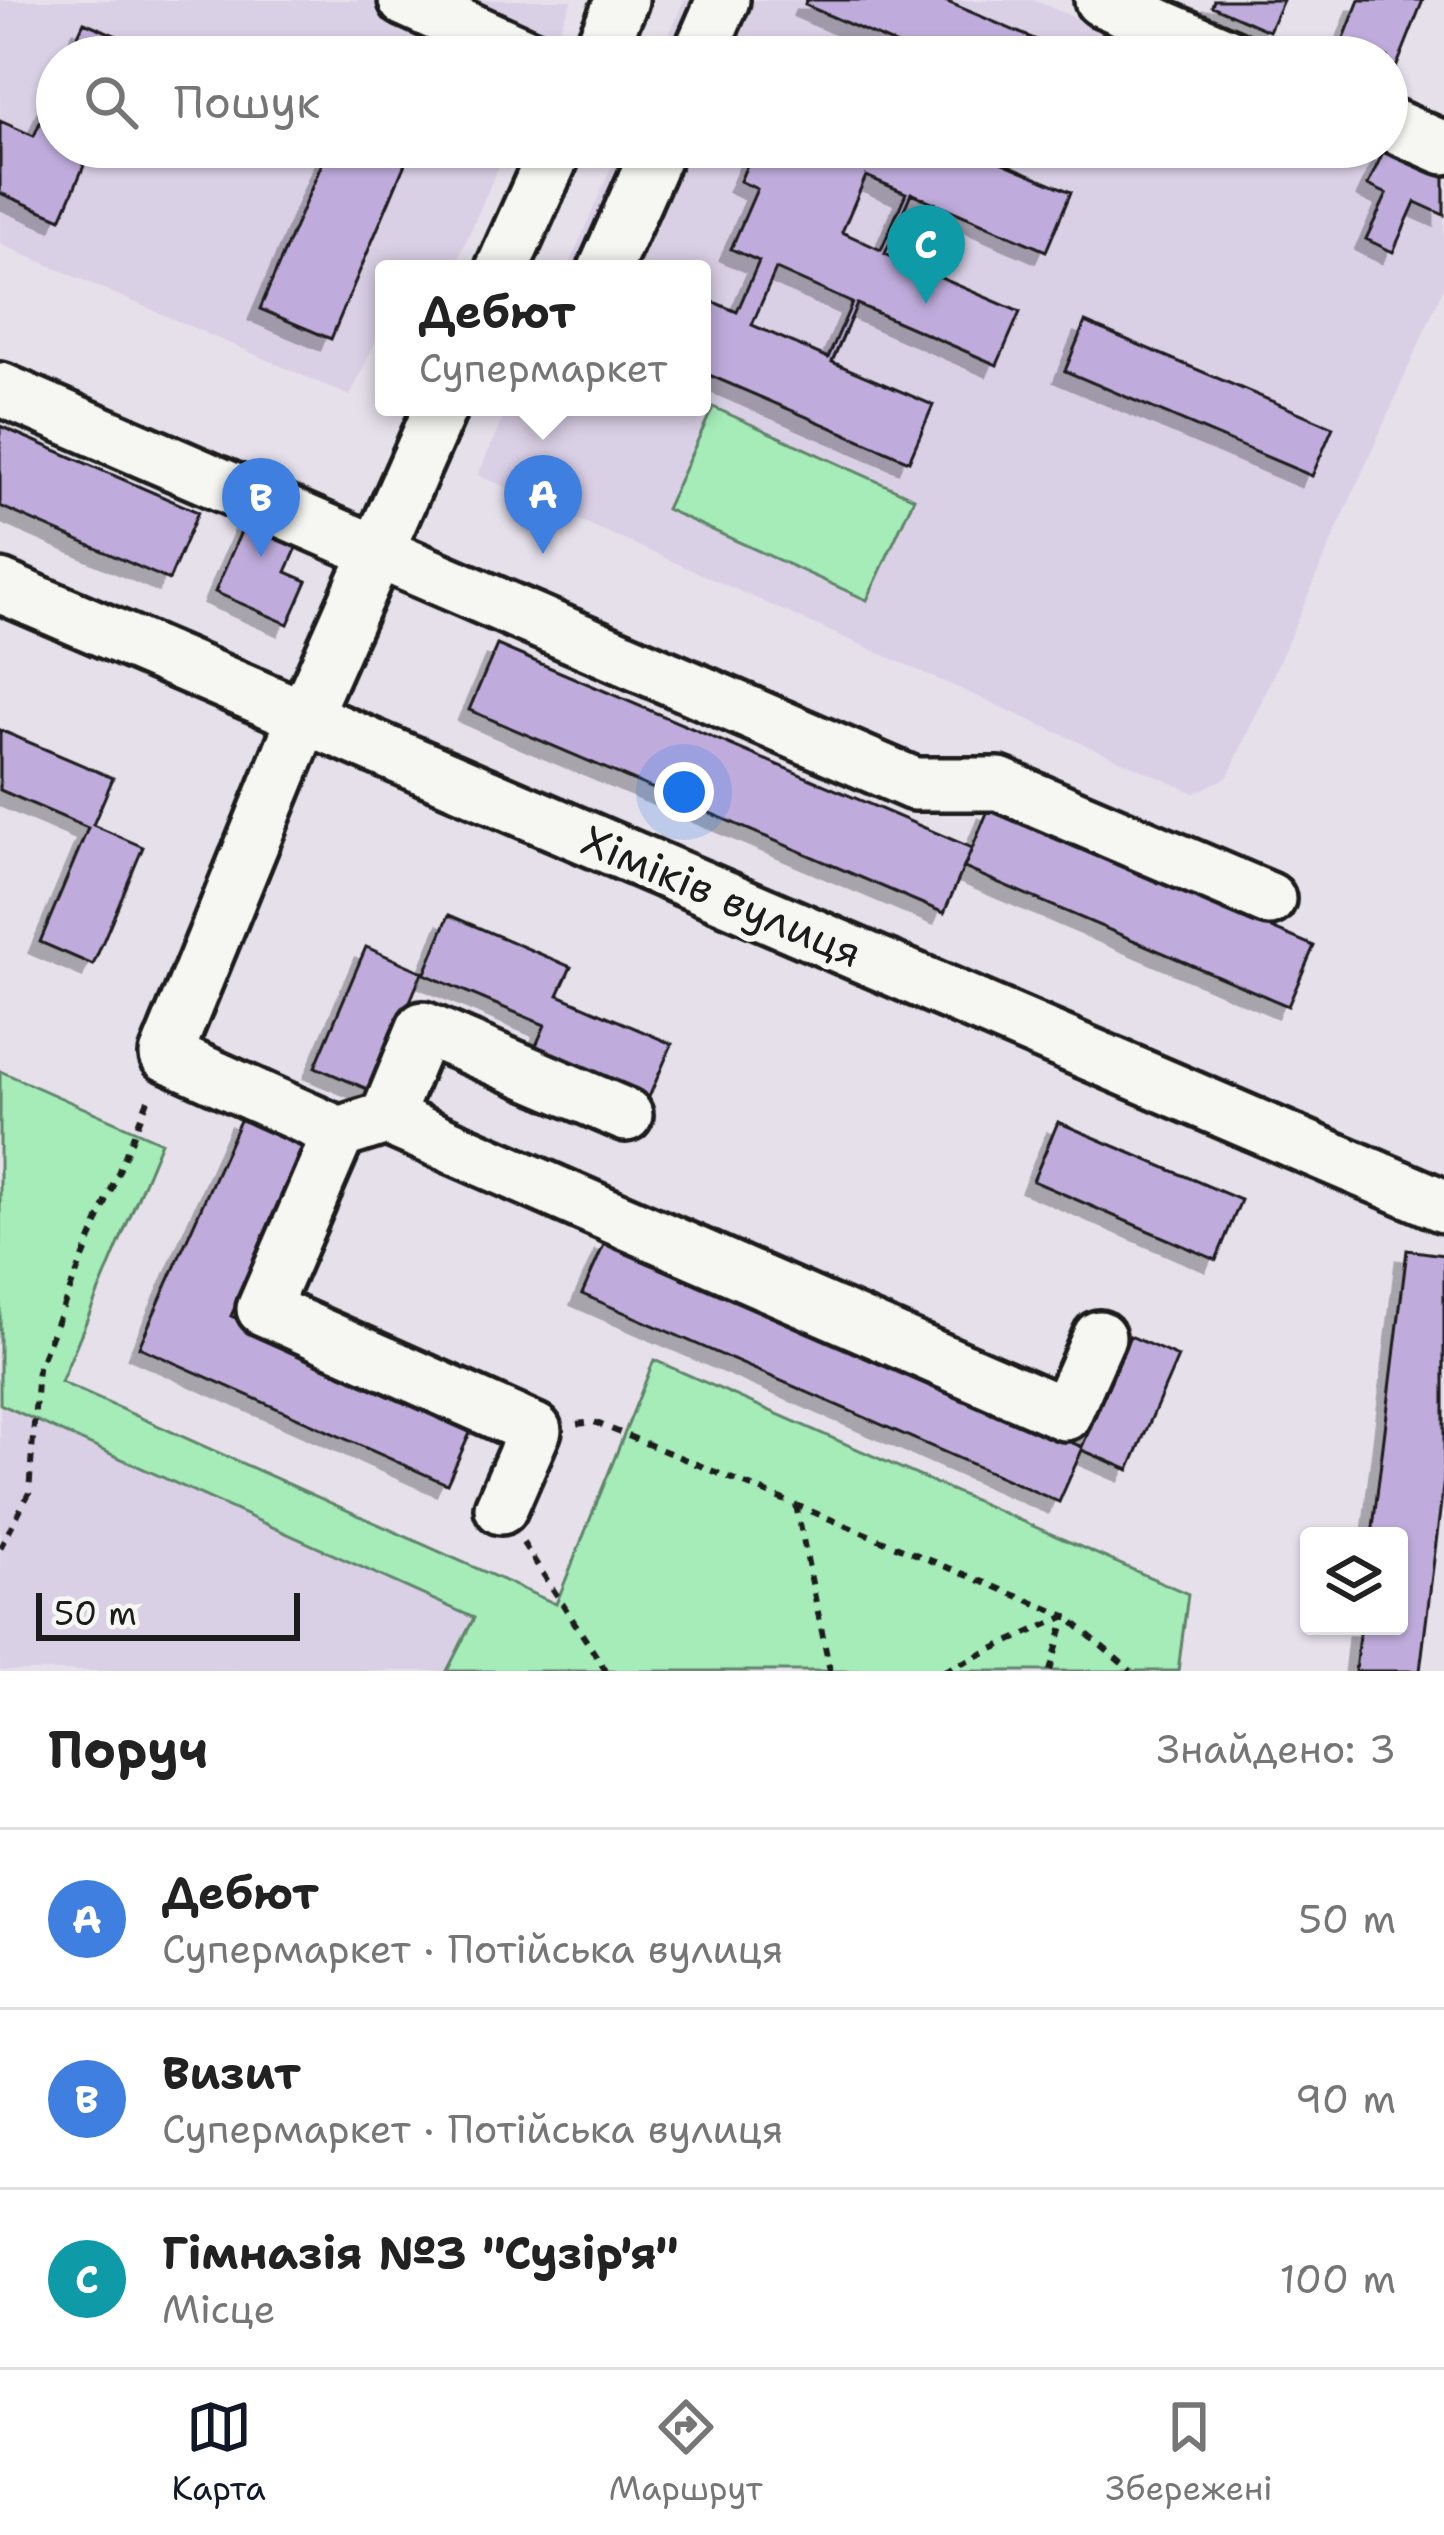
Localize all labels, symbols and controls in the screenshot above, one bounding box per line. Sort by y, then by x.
search box [36,36,1408,168]
icon: search [78,69,144,135]
text: Пошук [174,72,320,132]
pin: C [887,205,965,304]
popup [375,260,711,416]
text: Дебют [419,282,576,342]
text: Супермаркет [419,342,667,394]
pin: A [504,455,582,554]
pin: B [222,458,300,557]
your location [654,762,714,822]
street label: Хіміків вулиця [574,812,870,980]
map controls [1300,1527,1408,1635]
button: layers [1300,1527,1408,1635]
scale bar [36,1587,300,1640]
text: 50 m [54,1591,137,1636]
text: Поруч [48,1715,208,1783]
text: Знайдено: 3 [1157,1723,1396,1775]
text: Дебют [162,1863,319,1923]
text: A [72,1893,102,1945]
text: 50 m [1298,1893,1396,1945]
text: Супермаркет · Потійська вулиця [162,1923,783,1975]
text: Визит [162,2043,301,2103]
text: B [75,2073,99,2125]
text: 90 m [1295,2073,1396,2125]
text: Супермаркет · Потійська вулиця [162,2103,783,2155]
text: Гімназія №3 "Сузір'я" [162,2223,679,2283]
text: C [75,2253,99,2305]
text: 100 m [1280,2253,1396,2305]
text: Місце [162,2283,276,2335]
tab: Карта [171,2394,266,2511]
tab: Маршрут [609,2394,763,2511]
tab: Збережені [1106,2394,1273,2511]

